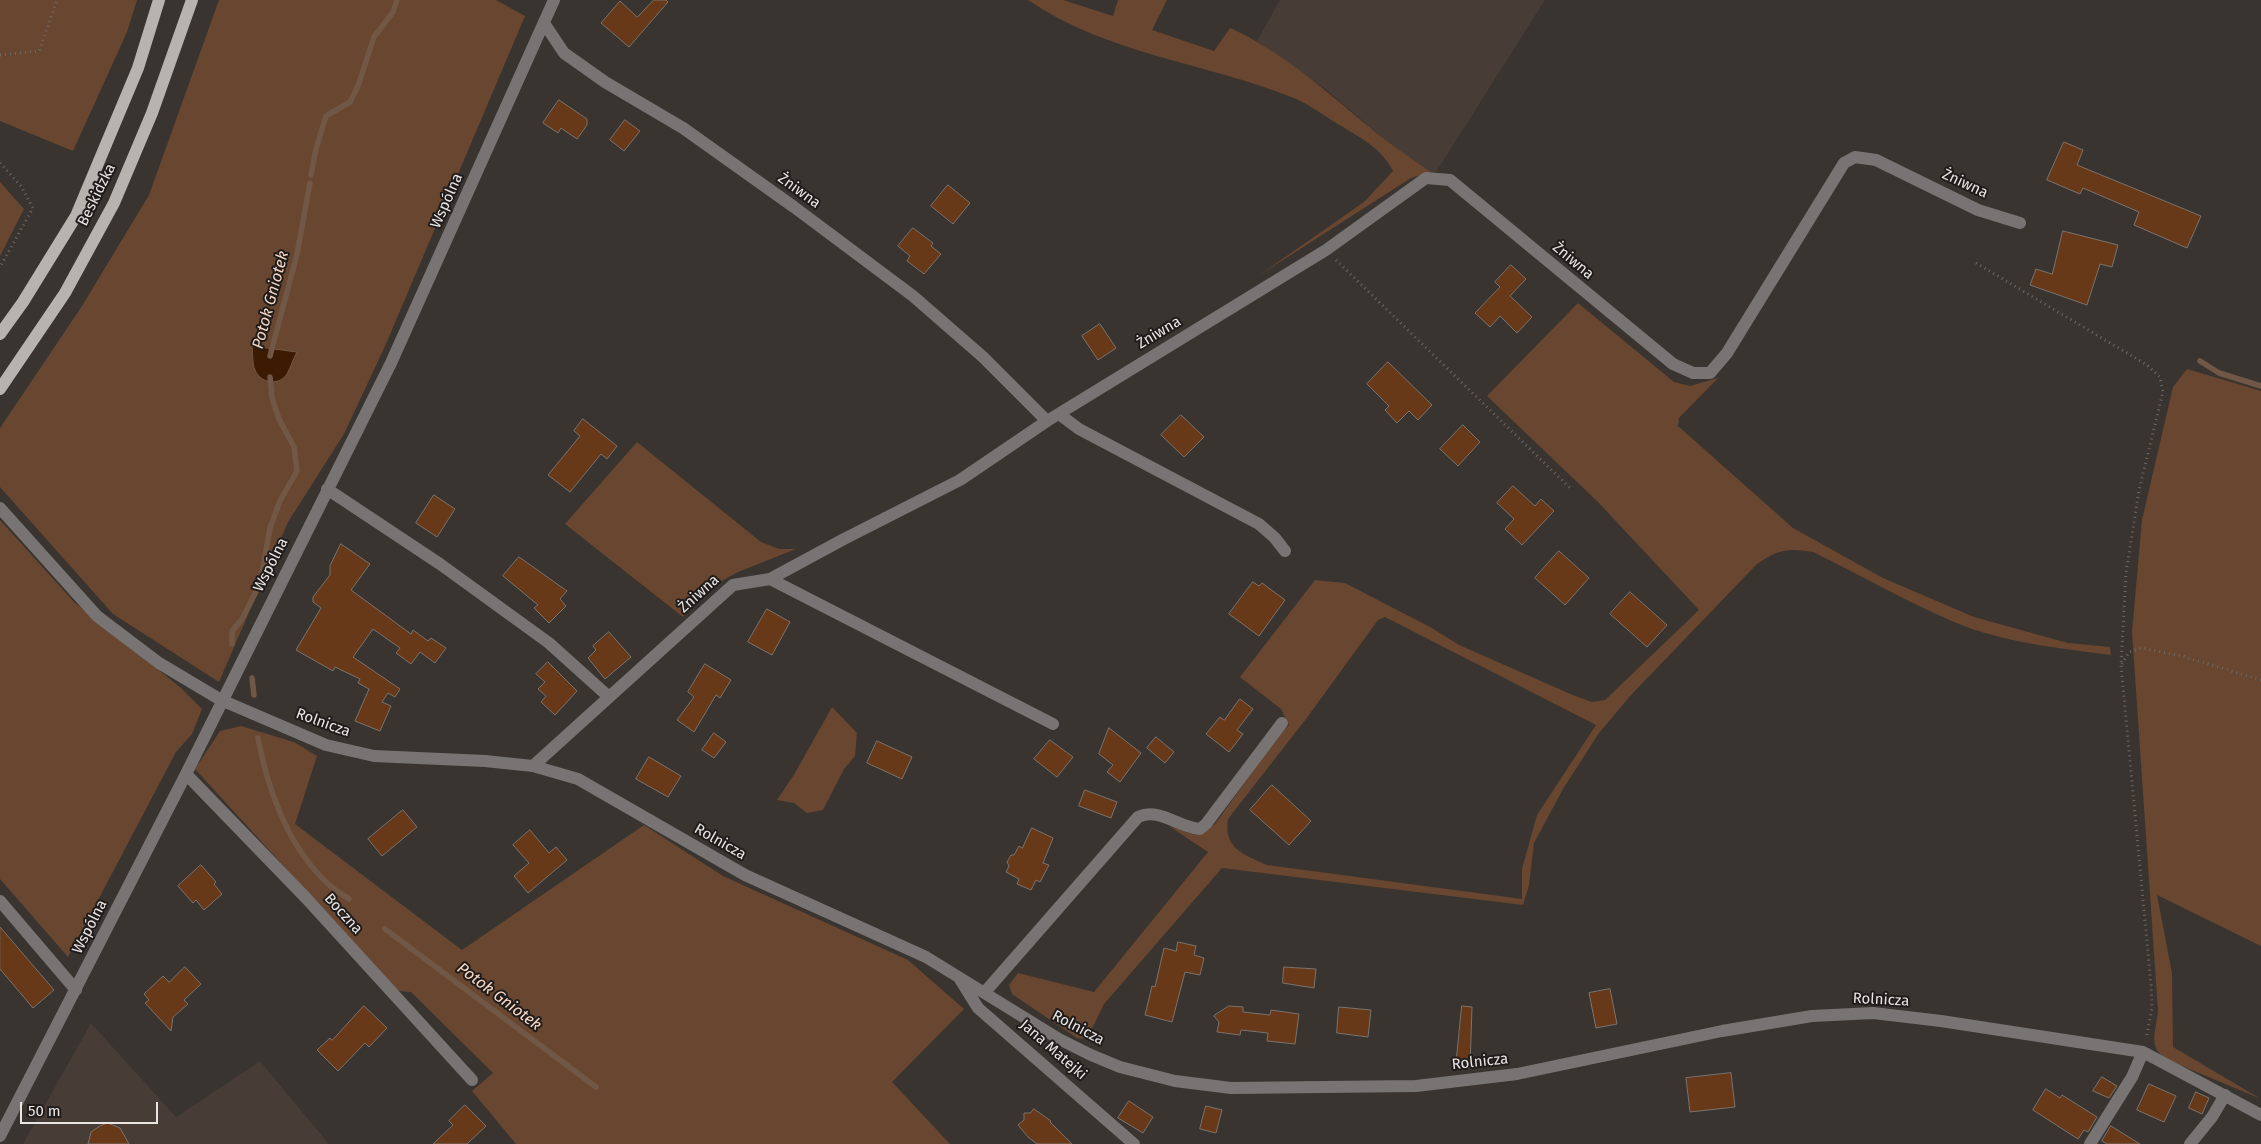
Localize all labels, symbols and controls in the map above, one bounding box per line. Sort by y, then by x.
street label: Beskidzka [74,161,120,229]
street label: Żniwna [1939,166,1991,202]
street label: Żniwna [774,170,824,212]
street label: Wspólna [427,171,467,231]
street label: Żniwna [1549,239,1597,283]
water label: Potok Gniotek [249,249,293,351]
street label: Żniwna [1134,313,1184,353]
street label: Wspólna [250,535,292,595]
street label: Żniwna [675,571,723,617]
street label: Rolnicza [293,705,353,741]
street label: Rolnicza [691,820,749,864]
street label: Boczna [320,890,366,938]
street label: Wspólna [69,897,111,957]
water label: Potok Gniotek [453,959,545,1035]
street label: Rolnicza [1852,990,1910,1010]
street label: Rolnicza [1049,1007,1107,1049]
street label: Jana Matejki [1016,1016,1090,1084]
street label: Rolnicza [1451,1050,1509,1074]
scale bar [22,1092,160,1124]
text: 50 m [28,1102,61,1120]

